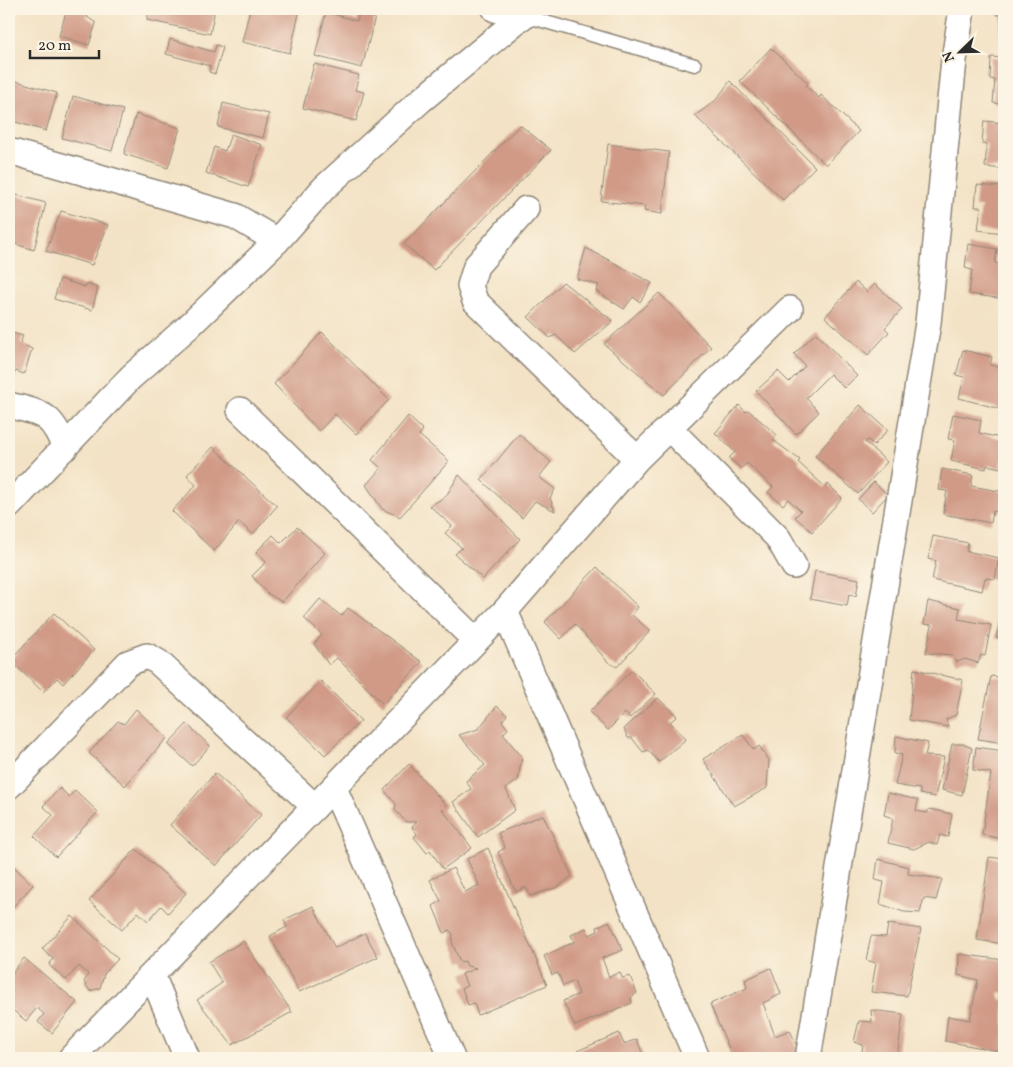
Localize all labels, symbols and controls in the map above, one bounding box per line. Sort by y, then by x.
scale bar [30,28,99,60]
north arrow [936,28,986,78]
text: 20 m [38,36,71,57]
text: N [939,48,960,65]

